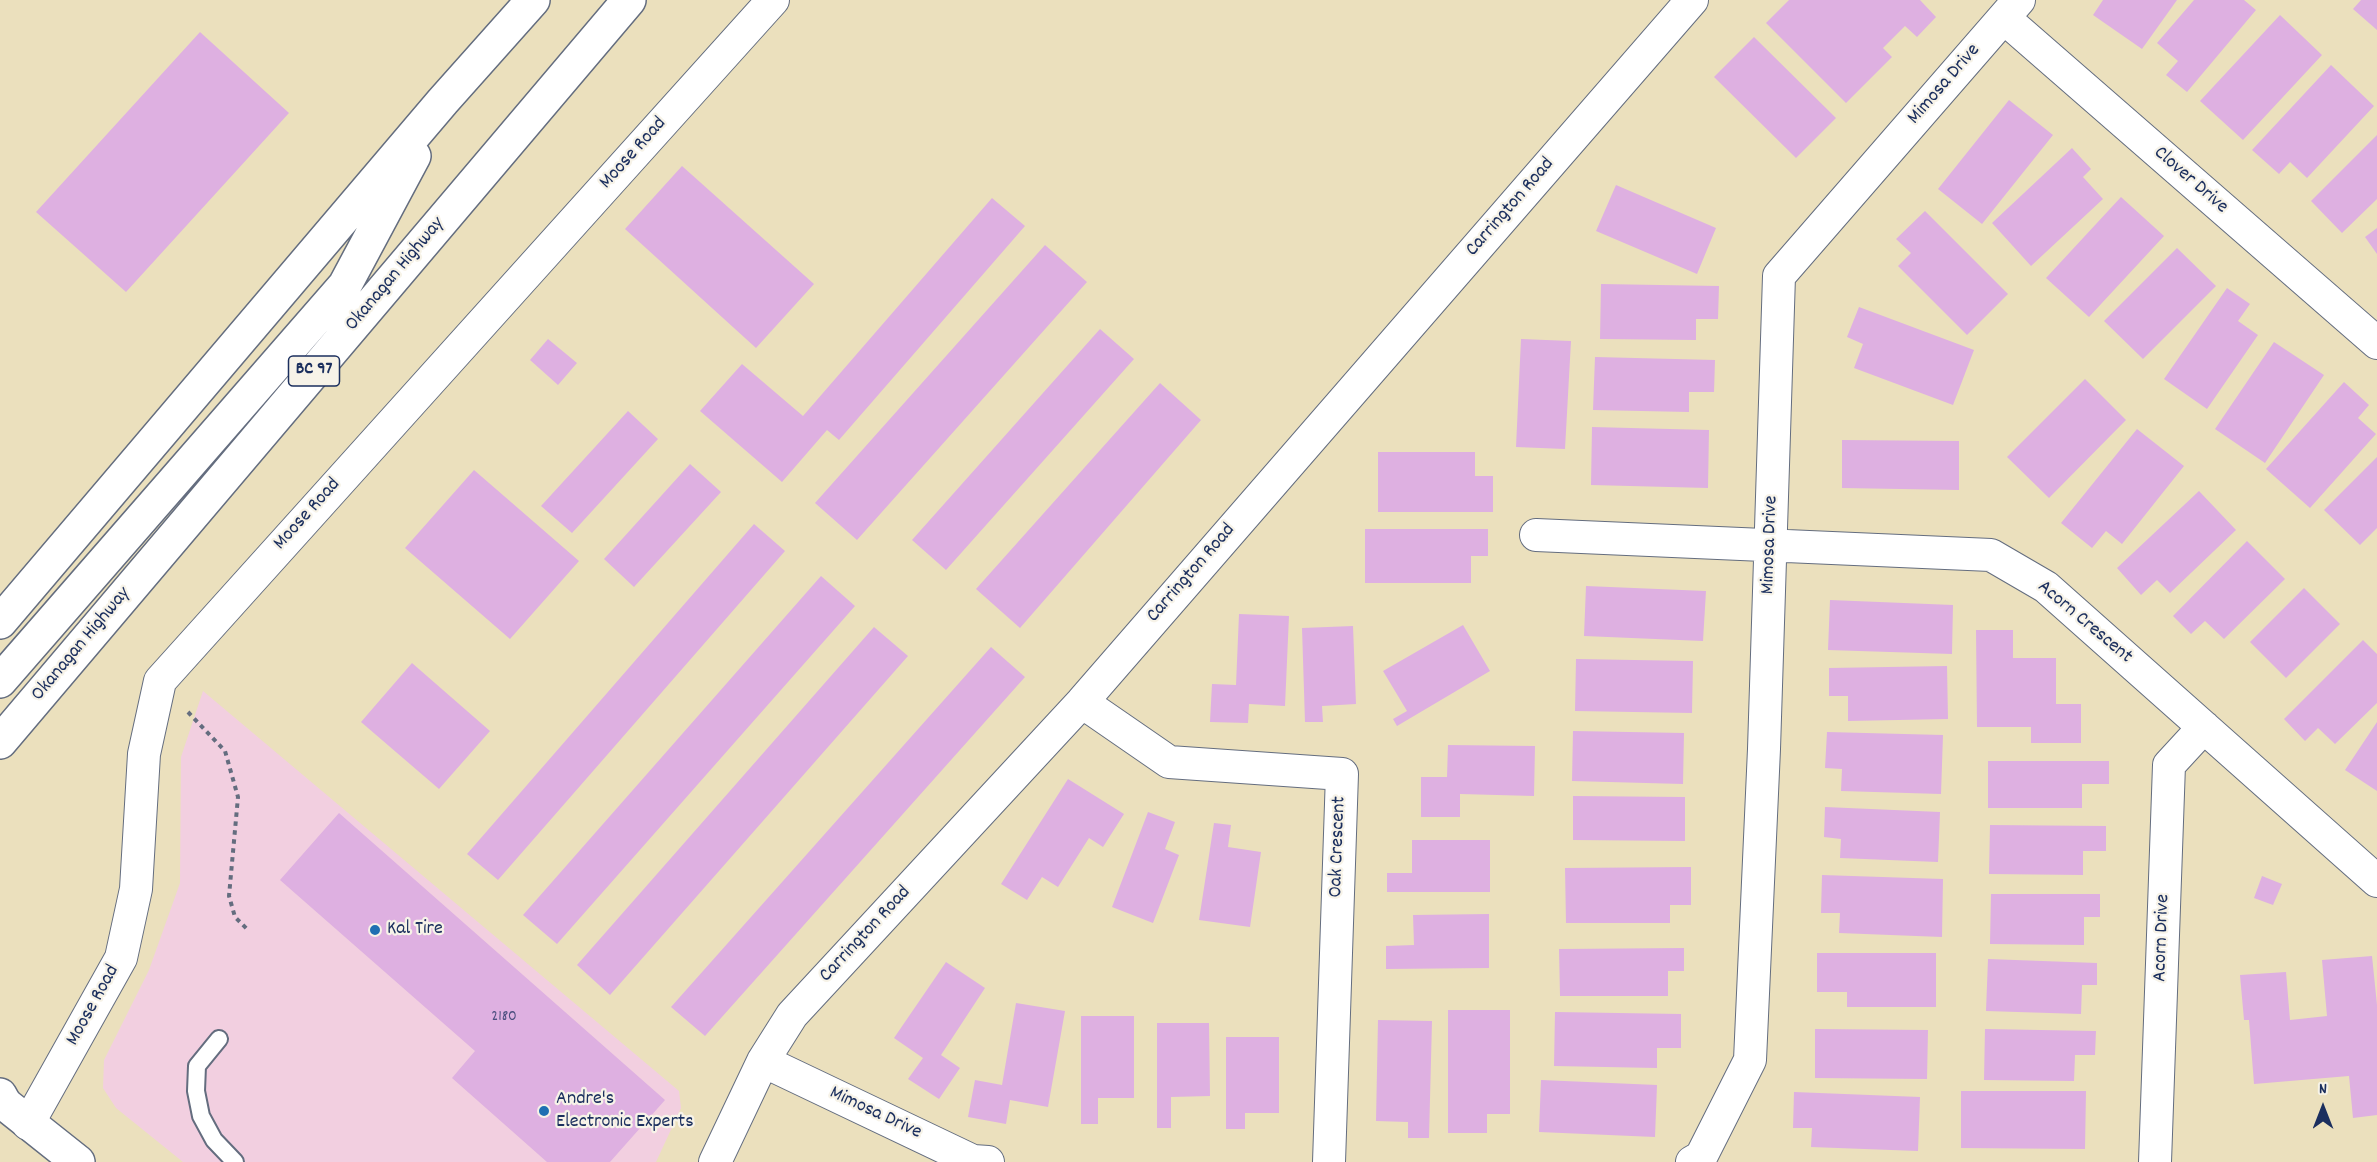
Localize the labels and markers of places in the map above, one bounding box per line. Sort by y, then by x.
place label: Kal Tire [387,918,443,942]
marker: Kal Tire [368,923,382,937]
place label: Andre's Electronic Experts [556,1088,694,1135]
marker: Andre's Electronic Experts [537,1104,551,1118]

